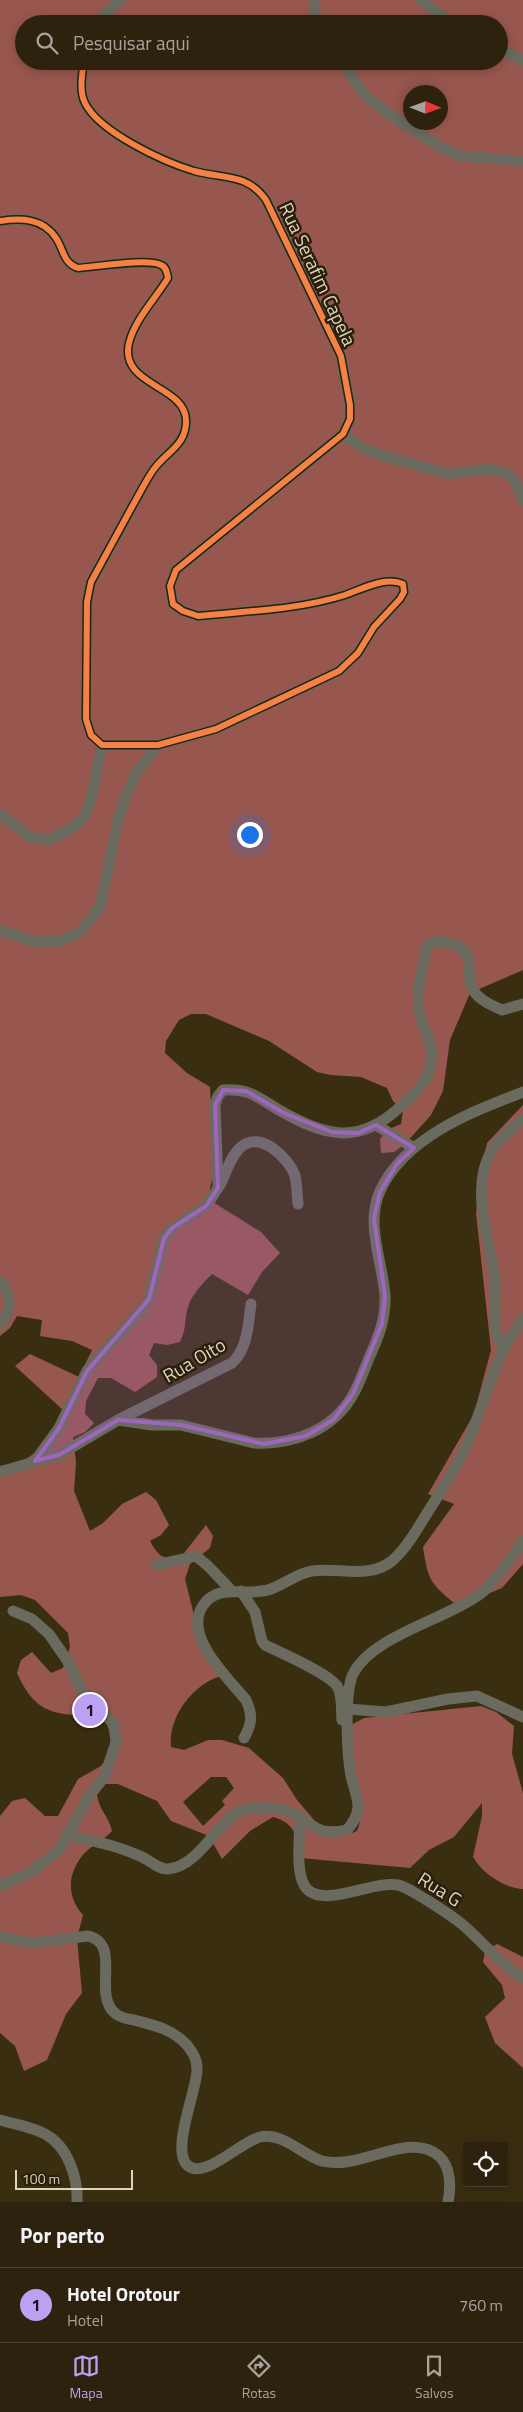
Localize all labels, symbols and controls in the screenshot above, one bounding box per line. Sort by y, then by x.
search box [15,15,508,70]
text: Pesquisar aqui [73,28,190,57]
icon: search [33,29,61,57]
north arrow [403,85,448,130]
street label: Rua Serafim Capela [272,197,365,351]
your location [237,822,263,848]
street label: Rua Oito [157,1330,231,1389]
pin: 1 [74,1691,106,1729]
street label: Rua G [413,1864,468,1913]
map controls [463,2142,508,2187]
button: locate [463,2142,508,2187]
scale bar [15,2167,132,2190]
text: 100 m [22,2168,60,2189]
text: Por perto [20,2219,105,2251]
text: Hotel Orotour [67,2279,180,2308]
text: 1 [32,2293,40,2317]
text: 760 m [459,2293,503,2317]
text: Hotel [67,2308,104,2332]
tab: Mapa [70,2352,103,2403]
tab: Rotas [242,2352,276,2403]
tab: Salvos [415,2352,453,2403]

